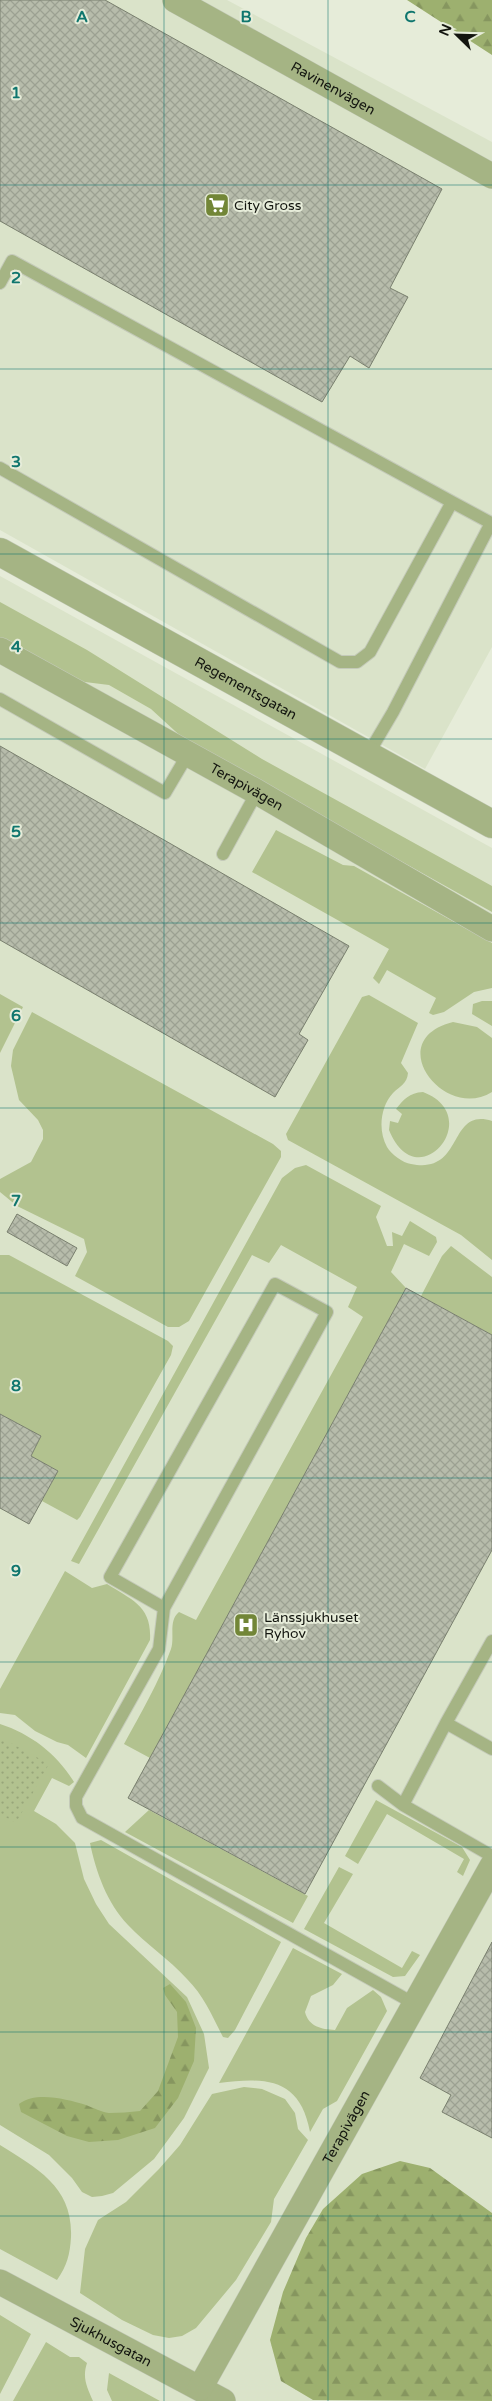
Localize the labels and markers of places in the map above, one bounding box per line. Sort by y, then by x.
supermarket icon: City Gross [204,192,230,218]
place label: City Gross [234,197,302,214]
place label: Länssjukhuset Ryhov [264,1609,359,1642]
hospital icon: Länssjukhuset Ryhov [233,1612,259,1638]

